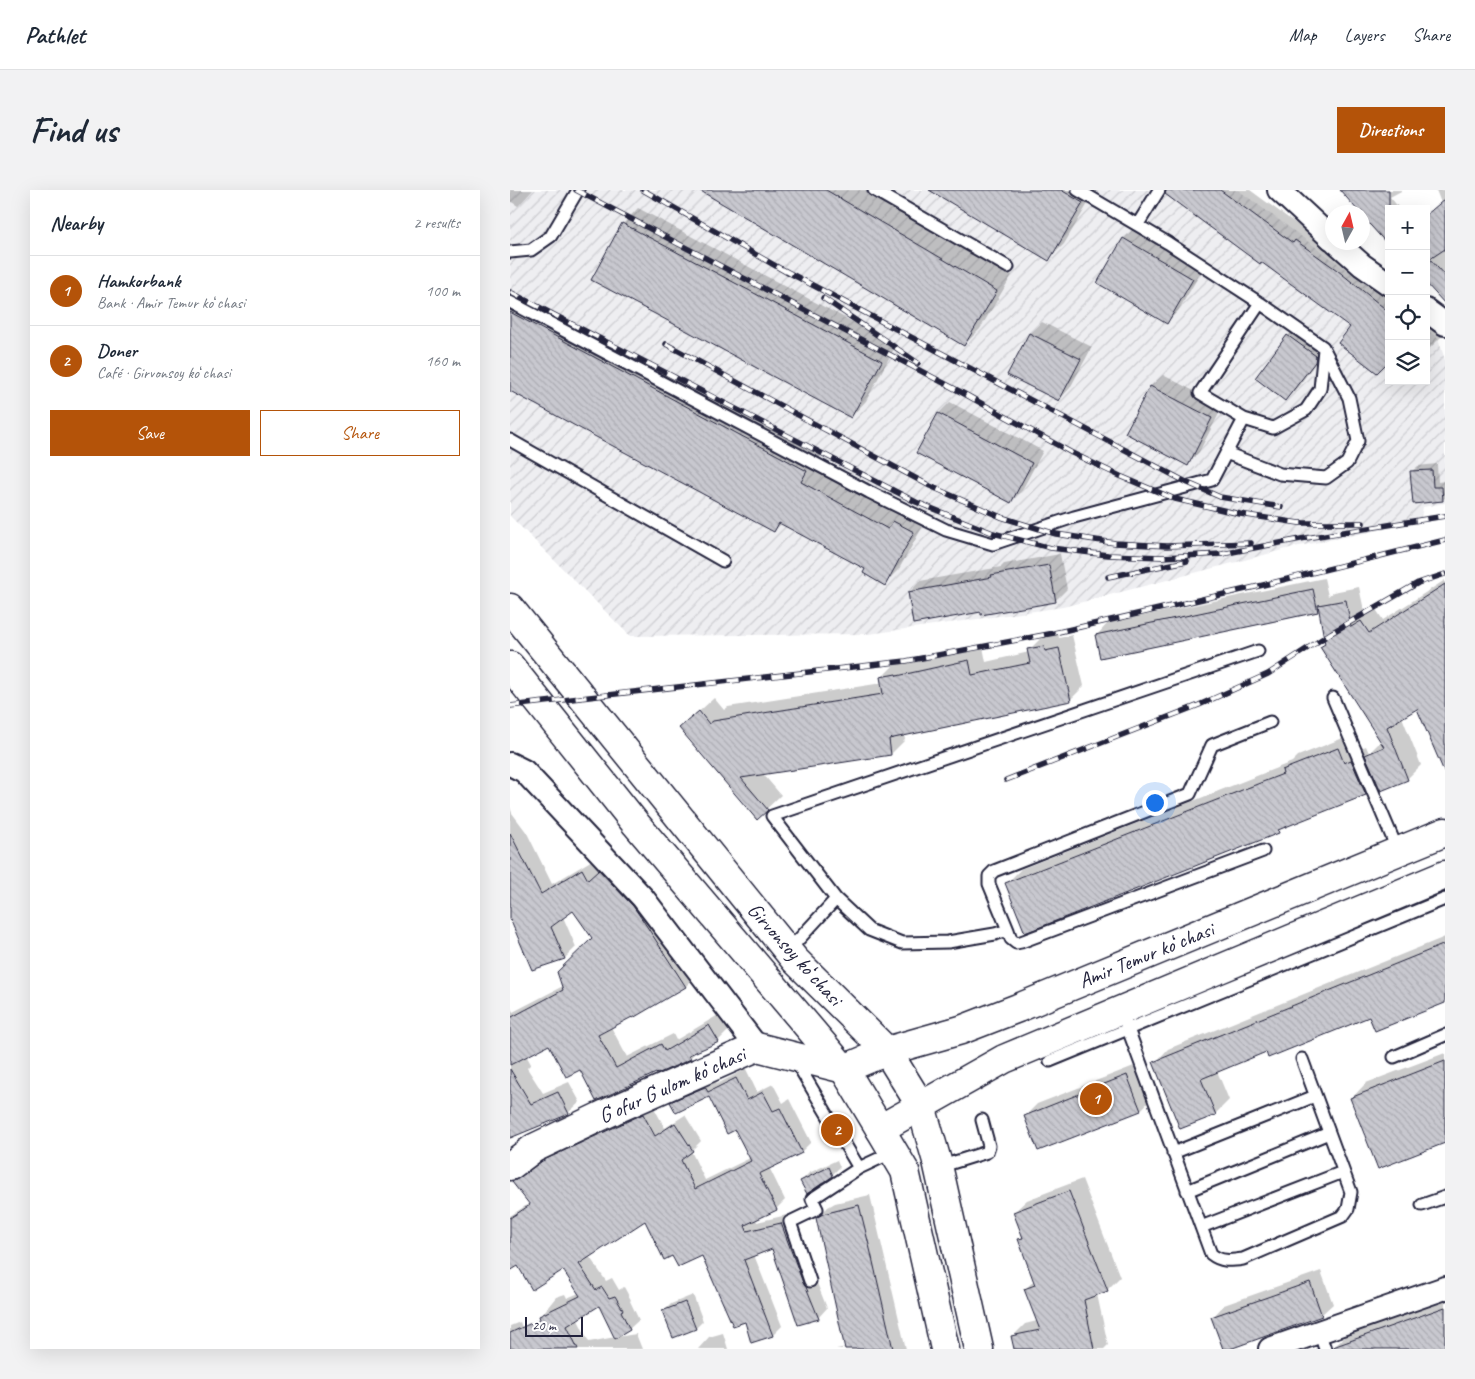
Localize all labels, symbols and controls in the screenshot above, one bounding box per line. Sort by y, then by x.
text: Pathlet [25,20,85,50]
text: Map [1289,24,1317,46]
text: Layers [1345,24,1384,46]
text: Share [1412,24,1450,46]
button: Directions [1337,107,1445,153]
text: Find us [30,108,117,153]
north arrow [1325,205,1370,250]
map controls [1385,205,1430,385]
button: + [1385,205,1430,250]
text: Nearby [50,210,103,236]
text: 2 results [413,213,460,233]
button: − [1385,250,1430,295]
text: Hamkorbank [97,269,180,293]
text: 1 [62,281,70,301]
text: 100 m [426,281,460,301]
text: Bank · Amir Temur koʻchasi [97,293,245,313]
button: locate [1385,295,1430,340]
text: Doner [97,339,137,363]
button: layers [1385,340,1430,385]
text: 2 [62,351,70,371]
text: 160 m [426,351,460,371]
text: Café · Girvonsoy koʻchasi [97,363,231,383]
button: Save [50,410,250,456]
button: Share [260,410,460,456]
your location [1142,790,1168,816]
street label: Girvonsoy koʻchasi [742,897,850,1013]
street label: Amir Temur koʻchasi [1075,915,1220,994]
street label: Gʻofur Gʻulom koʻchasi [595,1040,752,1129]
pin: 1 [1080,1080,1112,1118]
pin: 2 [821,1111,853,1149]
scale bar [525,1314,582,1337]
text: 20 m [532,1317,556,1334]

